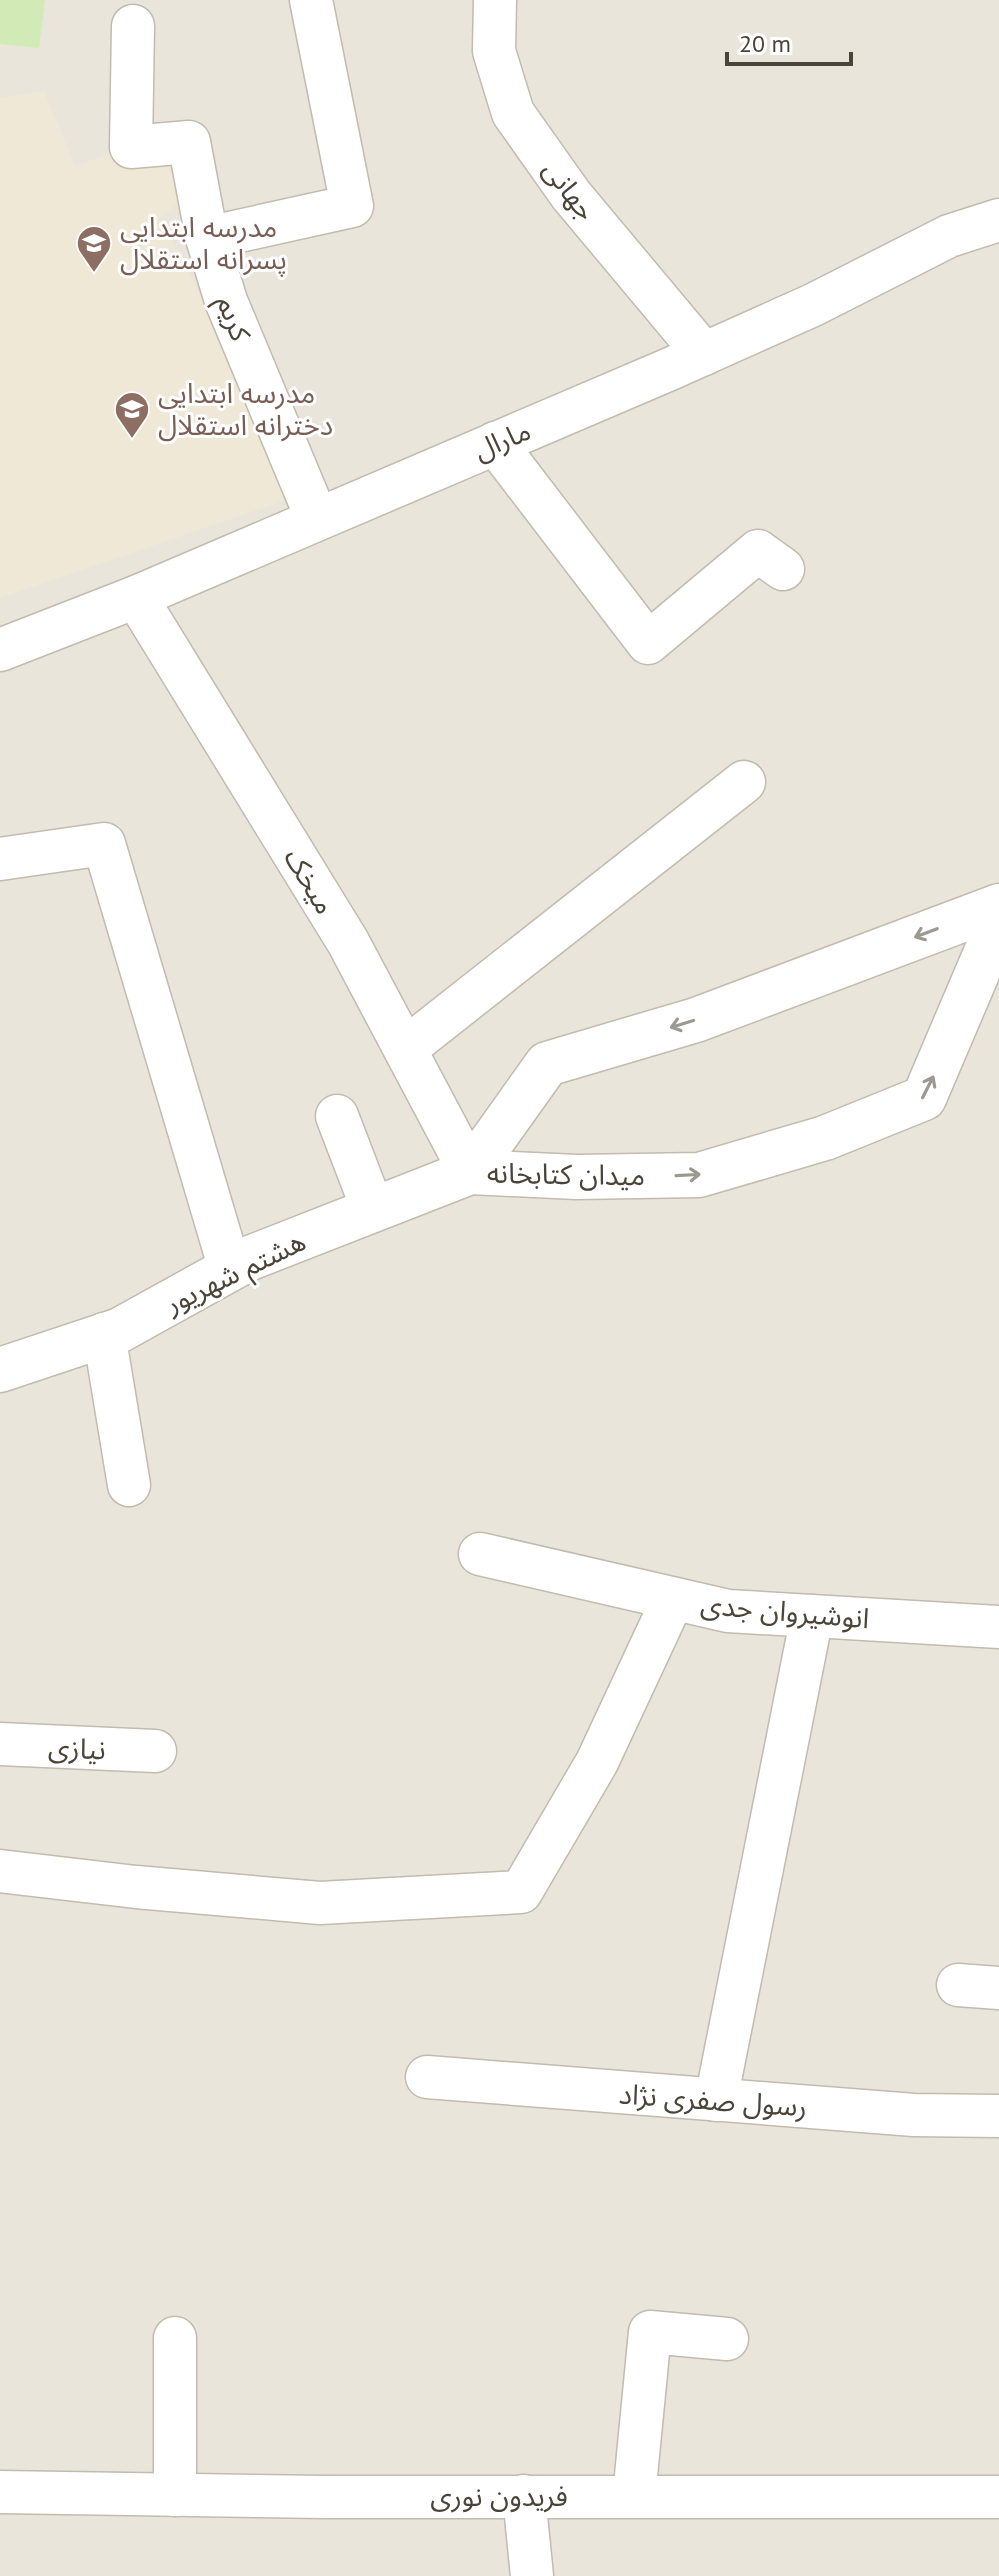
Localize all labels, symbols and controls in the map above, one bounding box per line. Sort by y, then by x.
scale bar [727,16,851,66]
text: 20 m [739,28,791,59]
street label: جهانی [535,152,605,228]
place label: مدرسه ابتدایی پسرانه استقلال [120,208,287,277]
school or university icon: مدرسه ابتدایی پسرانه استقلال [75,224,113,274]
street label: کریم [205,290,260,348]
place label: مدرسه ابتدایی دخترانه استقلال [158,374,333,443]
school or university icon: مدرسه ابتدایی دخترانه استقلال [113,390,151,440]
street label: مارال [468,411,536,468]
street label: میخک [276,841,344,920]
one-way arrow [914,927,939,941]
one-way arrow [670,1017,696,1032]
one-way arrow [920,1076,936,1099]
street label: میدان کتابخانه [487,1154,645,1193]
one-way arrow [674,1168,701,1183]
street label: هشتم شهریور [158,1222,313,1325]
street label: انوشیروان جدی [699,1585,871,1636]
street label: نیازی [47,1728,107,1767]
street label: رسول صفری نژاد [618,2074,808,2125]
street label: فریدون نوری [430,2477,568,2514]

